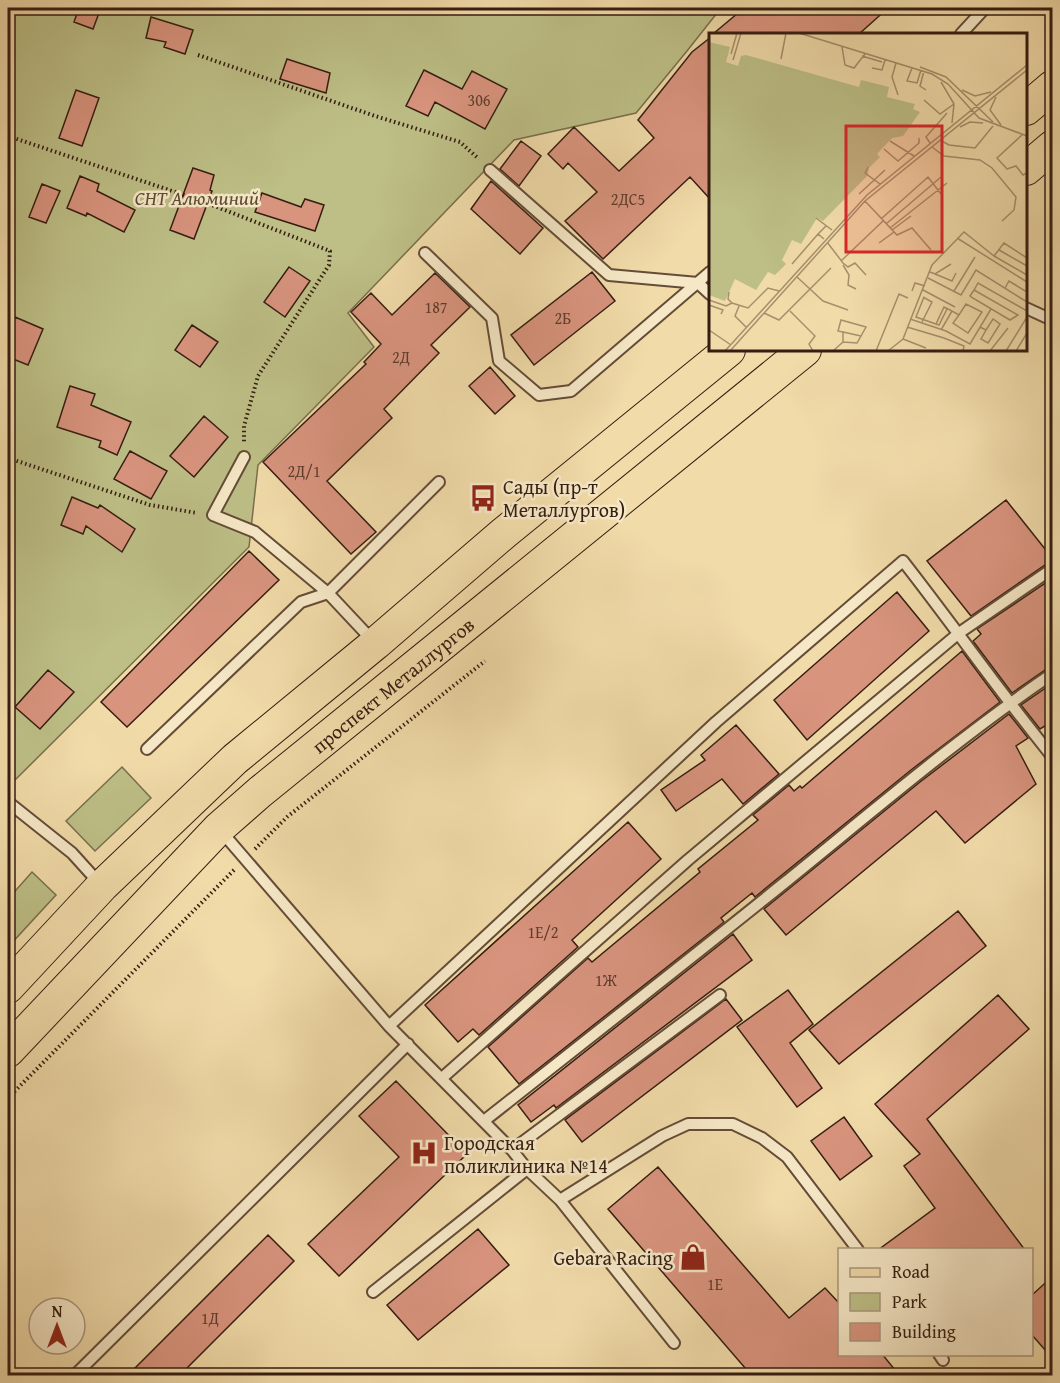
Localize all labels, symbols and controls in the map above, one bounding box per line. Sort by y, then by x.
inset map [709,33,1027,351]
house number: 306 [467,88,491,112]
park label: СНТ Алюминий [135,183,259,212]
house number: 2ДС5 [611,187,645,211]
house number: 187 [424,295,448,319]
house number: 2Б [555,306,571,330]
house number: 2Д [392,345,410,369]
house number: 2Д/1 [287,459,321,483]
place label: Сады (пр-т Металлургов) [503,472,625,524]
bus stop icon: Сады (пр-т Металлургов) [468,483,498,513]
street label: проспект Металлургов [305,610,480,760]
house number: 1Е/2 [527,920,559,944]
house number: 1Ж [595,968,618,992]
place label: Городская поликлиника №14 [444,1128,608,1180]
hospital icon: Городская поликлиника №14 [409,1138,439,1168]
shop icon: Gebara Racing [678,1242,708,1272]
place label: Gebara Racing [553,1243,673,1272]
legend [838,1248,1033,1356]
text: Road [892,1258,930,1285]
house number: 1Е [707,1272,723,1296]
text: Park [892,1288,928,1315]
north arrow [27,1296,87,1356]
text: N [52,1299,63,1323]
house number: 1Д [201,1306,219,1330]
text: Building [892,1318,956,1345]

